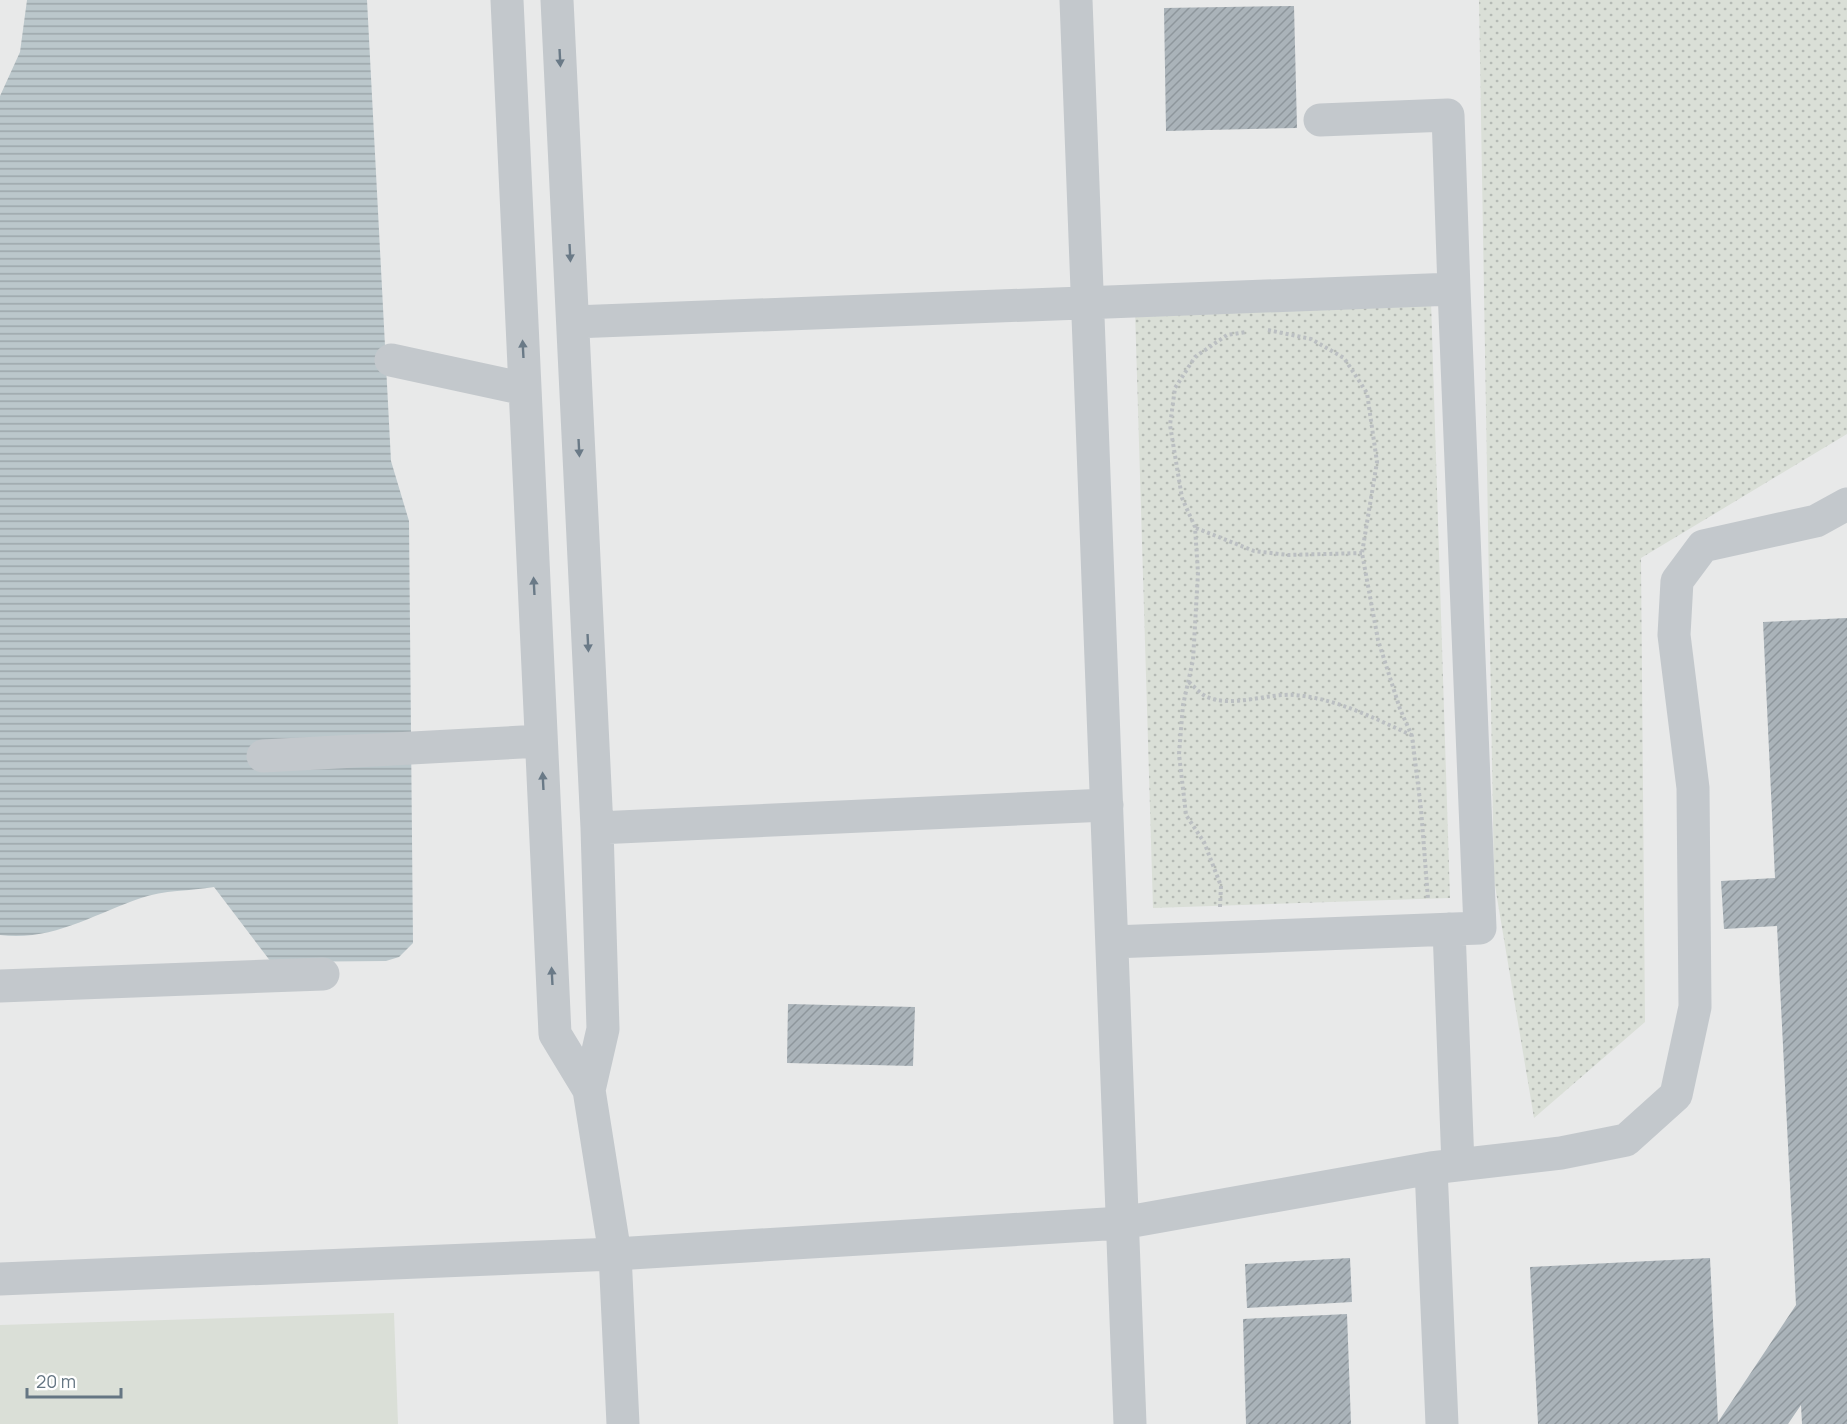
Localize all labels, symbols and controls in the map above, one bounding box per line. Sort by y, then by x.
one-way arrow [556,49,565,68]
one-way arrow [565,244,574,263]
one-way arrow [519,340,528,359]
one-way arrow [574,438,583,457]
one-way arrow [530,577,539,596]
one-way arrow [583,633,593,652]
one-way arrow [539,771,548,790]
one-way arrow [548,966,557,985]
scale bar [27,1361,122,1399]
text: 20 m [36,1369,76,1393]

